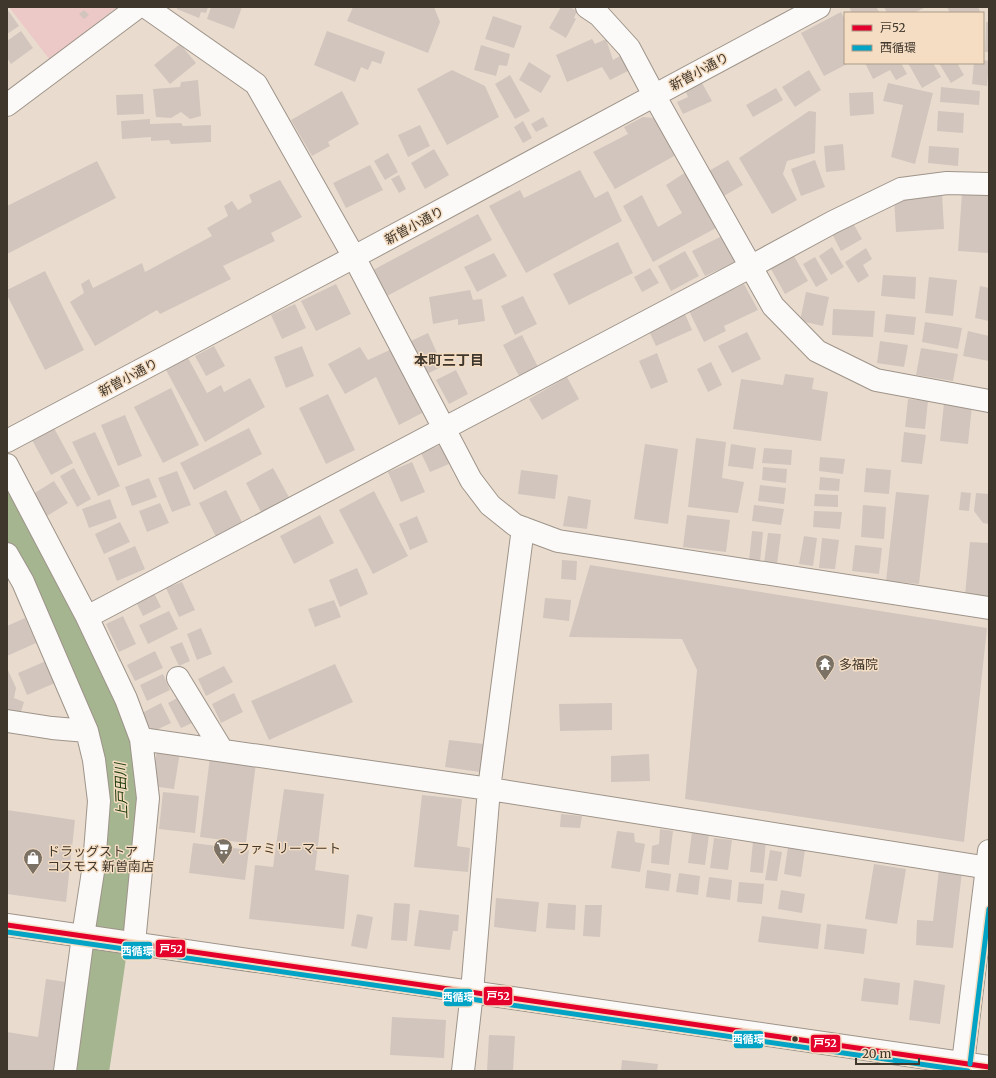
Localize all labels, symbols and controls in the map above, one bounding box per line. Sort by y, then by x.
legend [844,12,984,64]
text: 戸52 [880,20,906,35]
text: 西循環 [880,40,916,55]
street label: 新曽小通り [667,49,732,94]
street label: 新曽小通り [382,203,447,248]
district label: 本町三丁目 [414,351,484,369]
street label: 新曽小通り [96,355,161,400]
temple icon: 多福院 [814,653,836,681]
place label: 多福院 [839,656,878,673]
water label: 上戸田川 [111,761,131,819]
supermarket icon: ファミリーマート [212,837,234,865]
place label: ファミリーマート [237,840,341,857]
place label: ドラッグストア コスモス 新曽南店 [47,843,154,875]
shop icon: ドラッグストア コスモス 新曽南店 [22,847,44,875]
line badge: 戸52 [155,939,186,958]
line badge: 西循環 [122,941,153,960]
text: 戸52 [159,942,183,956]
text: 西循環 [121,944,154,958]
line badge: 戸52 [483,986,513,1006]
line badge: 西循環 [443,988,473,1007]
text: 戸52 [486,989,510,1003]
text: 西循環 [442,990,475,1004]
line badge: 西循環 [733,1030,764,1049]
text: 西循環 [732,1032,765,1046]
unlabelled marker [790,1034,800,1044]
line badge: 戸52 [810,1034,841,1053]
text: 戸52 [813,1036,837,1050]
scale bar [856,1040,919,1066]
text: 20 m [862,1046,891,1061]

